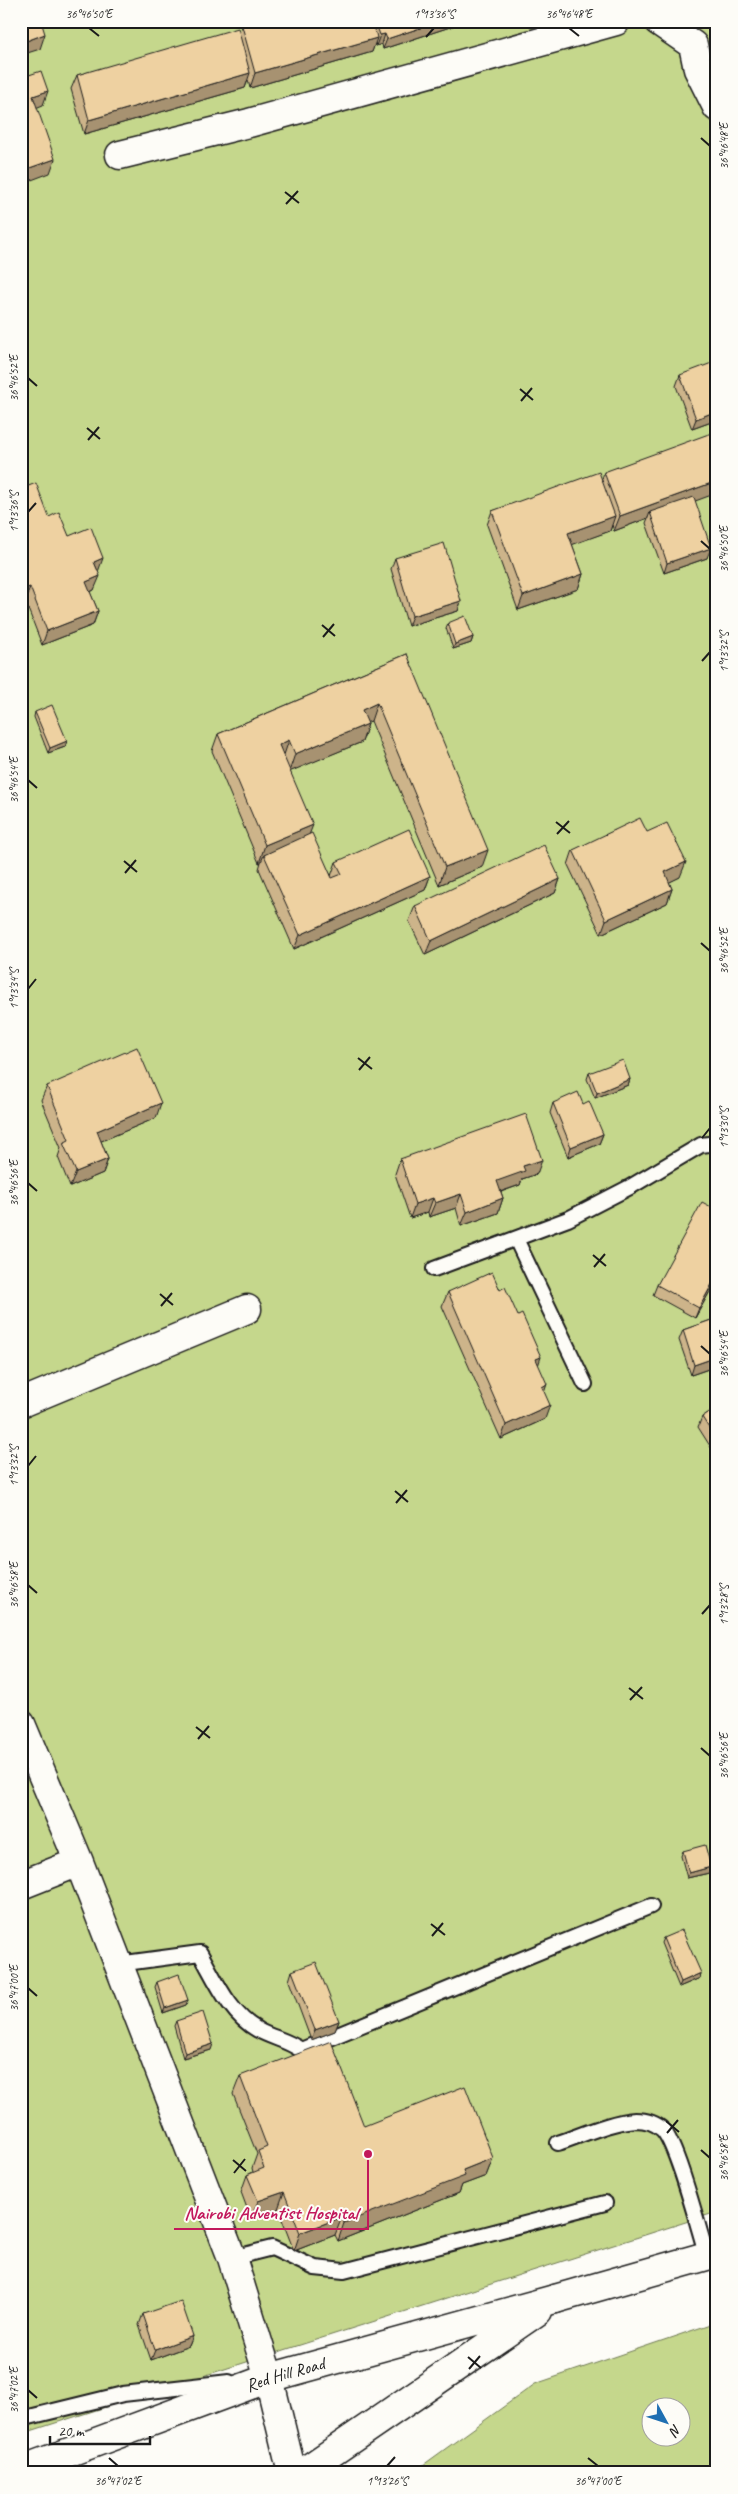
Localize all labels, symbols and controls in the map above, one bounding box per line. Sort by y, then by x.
text: 36°46'50"E [66,6,114,22]
text: 1°13'36"S [414,6,456,22]
text: 36°46'48"E [546,6,594,22]
text: 36°46'48"E [716,121,732,169]
text: 36°46'52"E [6,353,22,401]
text: 1°13'36"S [6,490,22,532]
text: 36°46'50"E [716,524,732,572]
text: 1°13'32"S [716,630,732,672]
text: 36°46'54"E [6,755,22,803]
text: 36°46'52"E [716,926,732,974]
text: 1°13'34"S [6,967,22,1009]
text: 1°13'30"S [716,1106,732,1148]
text: 36°46'56"E [6,1158,22,1206]
text: 36°46'54"E [716,1329,732,1377]
text: 1°13'32"S [6,1444,22,1486]
text: 36°46'58"E [6,1560,22,1608]
text: 1°13'28"S [716,1583,732,1625]
text: 36°46'56"E [716,1731,732,1779]
text: 36°47'00"E [6,1963,22,2011]
text: 36°46'58"E [716,2133,732,2181]
callout: Nairobi Adventist Hospital [174,2195,368,2229]
text: Nairobi Adventist Hospital [184,2201,361,2225]
street label: Red Hill Road [243,2351,330,2397]
text: 36°47'02"E [6,2365,22,2413]
north arrow [640,2396,690,2446]
scale bar [50,2414,150,2446]
text: N [665,2421,685,2441]
text: 20 m [58,2422,85,2441]
text: 36°47'02"E [95,2473,143,2489]
text: 1°13'26"S [367,2473,409,2489]
text: 36°47'00"E [575,2473,623,2489]

